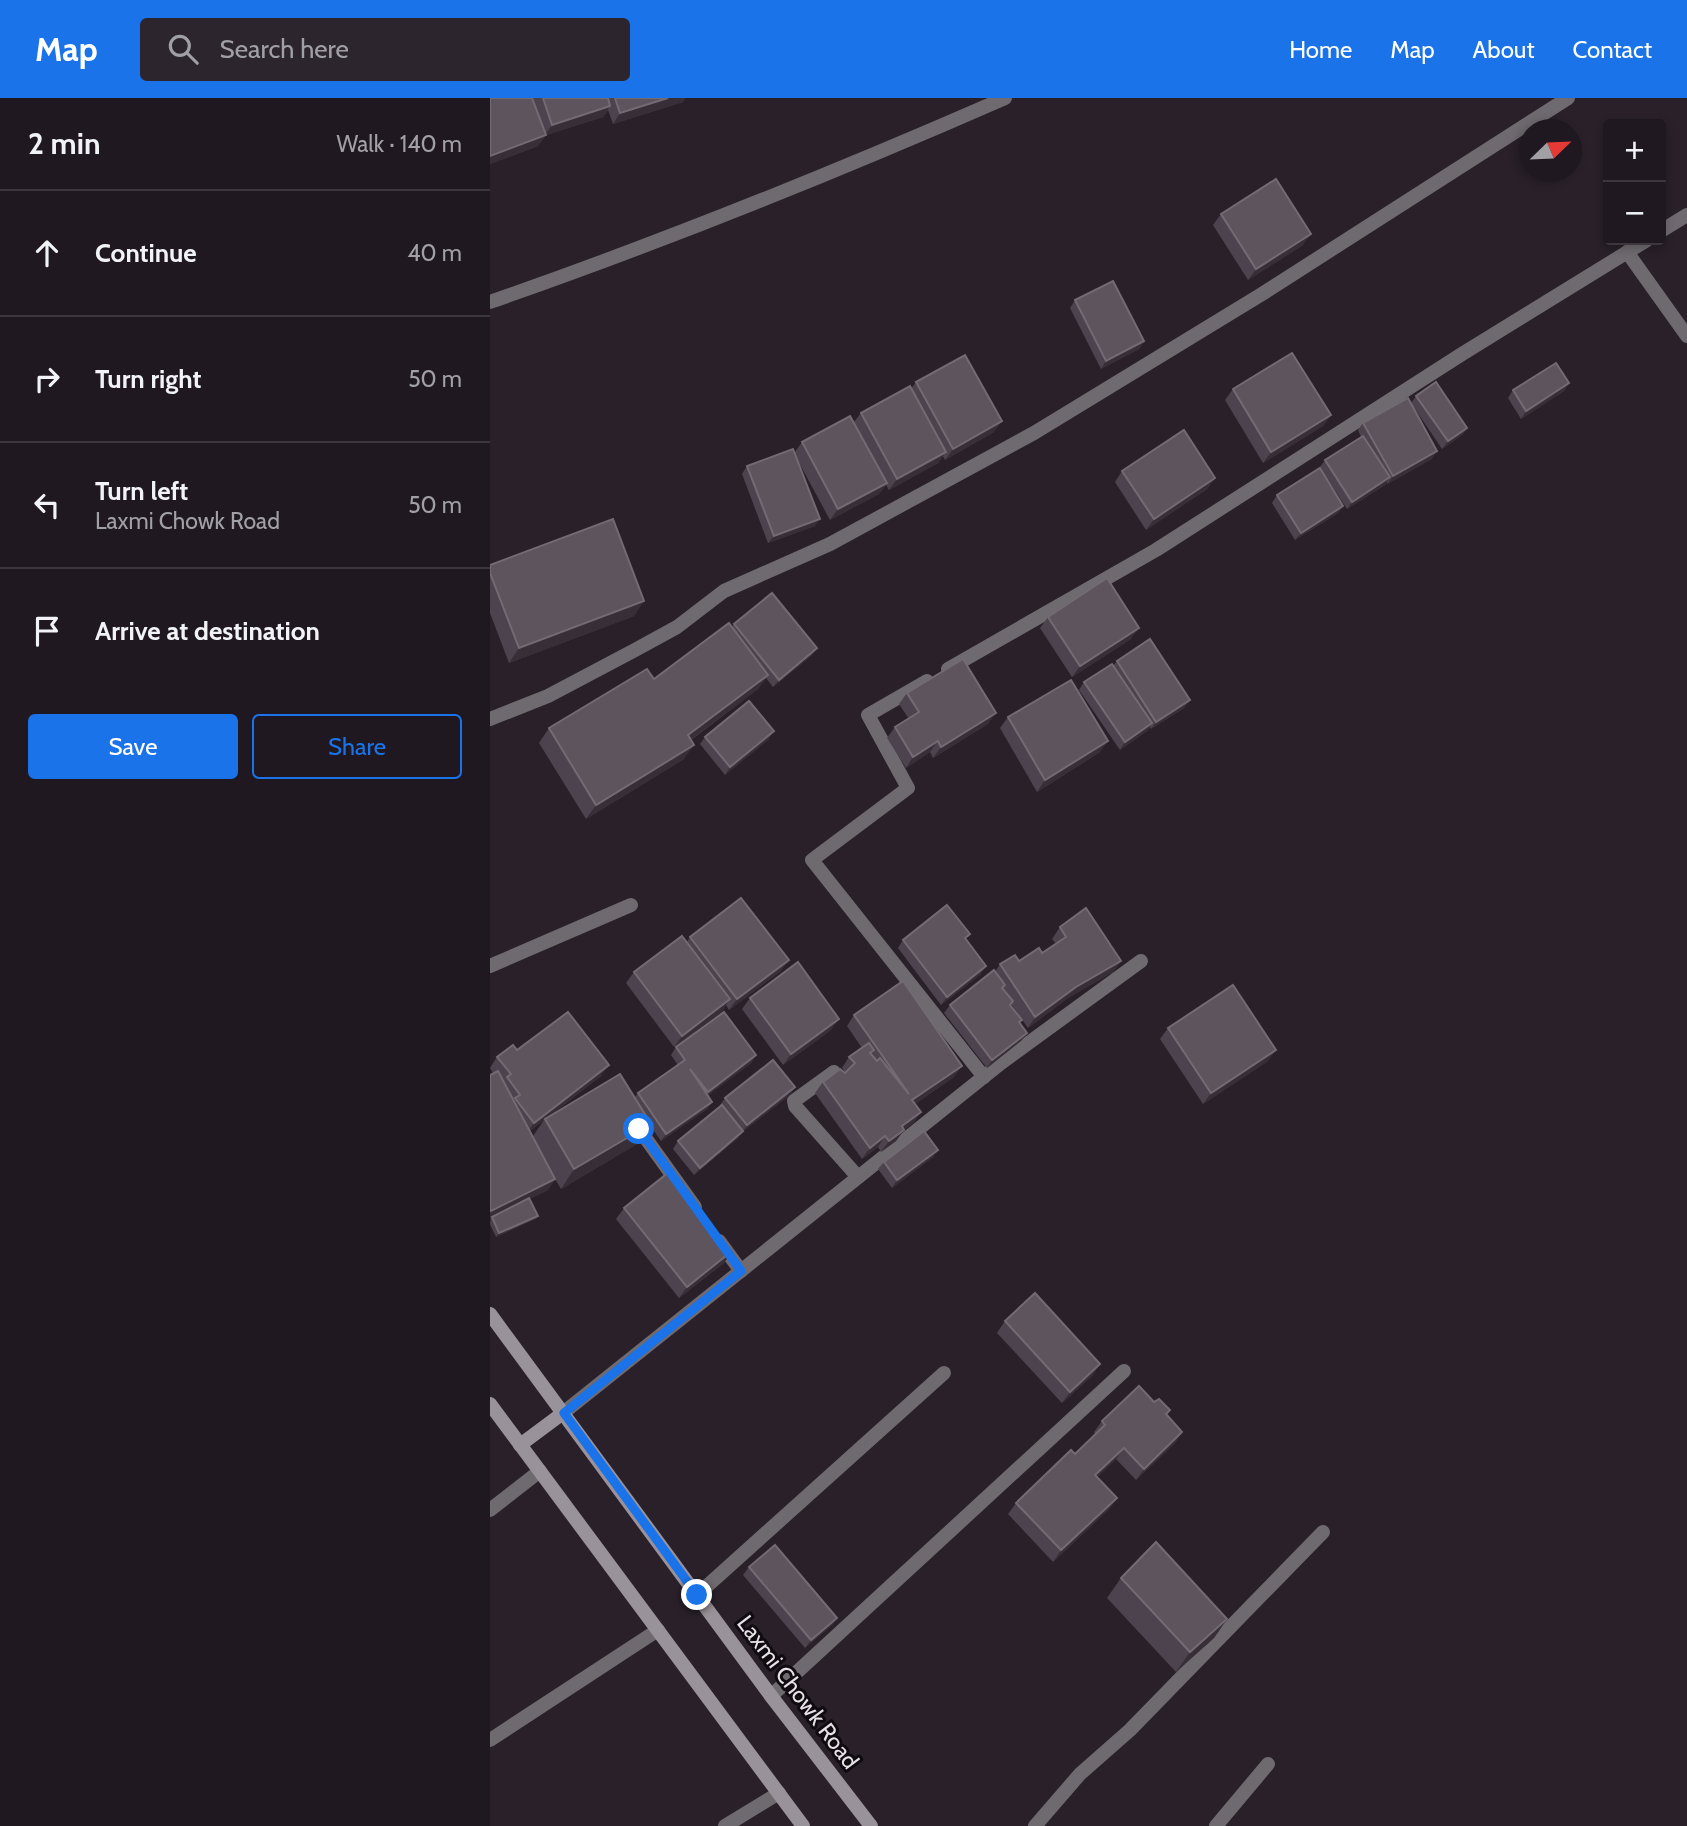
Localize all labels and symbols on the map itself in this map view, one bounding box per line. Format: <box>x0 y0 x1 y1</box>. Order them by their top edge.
north arrow <box>1519 119 1582 182</box>
route start <box>623 1113 654 1144</box>
route end <box>681 1579 712 1610</box>
street label: Laxmi Chowk Road <box>731 1610 865 1774</box>

